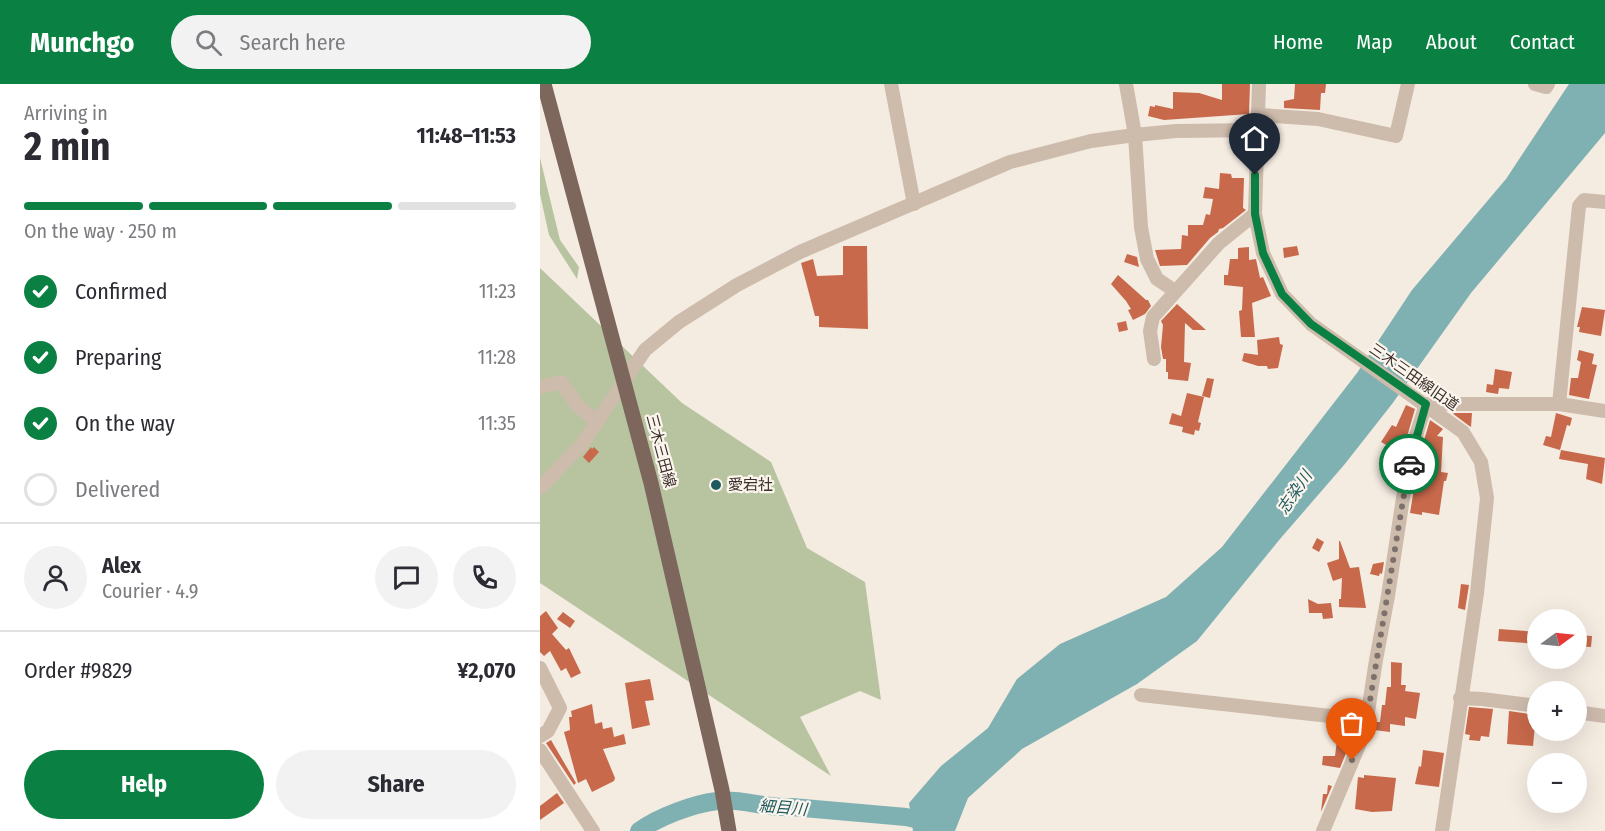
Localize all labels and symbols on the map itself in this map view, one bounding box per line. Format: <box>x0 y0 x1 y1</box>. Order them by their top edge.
pin <box>1229 113 1280 175</box>
street label: 三木三田線旧道 <box>1366 340 1462 414</box>
street label: 三木三田線 <box>643 412 679 490</box>
courier <box>1379 434 1439 494</box>
water label: 志染川 <box>1273 465 1317 517</box>
place label: 愛宕社 <box>728 476 773 494</box>
marker: 愛宕社 <box>709 478 723 492</box>
north arrow <box>1527 609 1587 669</box>
pin <box>1326 698 1377 760</box>
water label: 細目川 <box>758 796 810 819</box>

